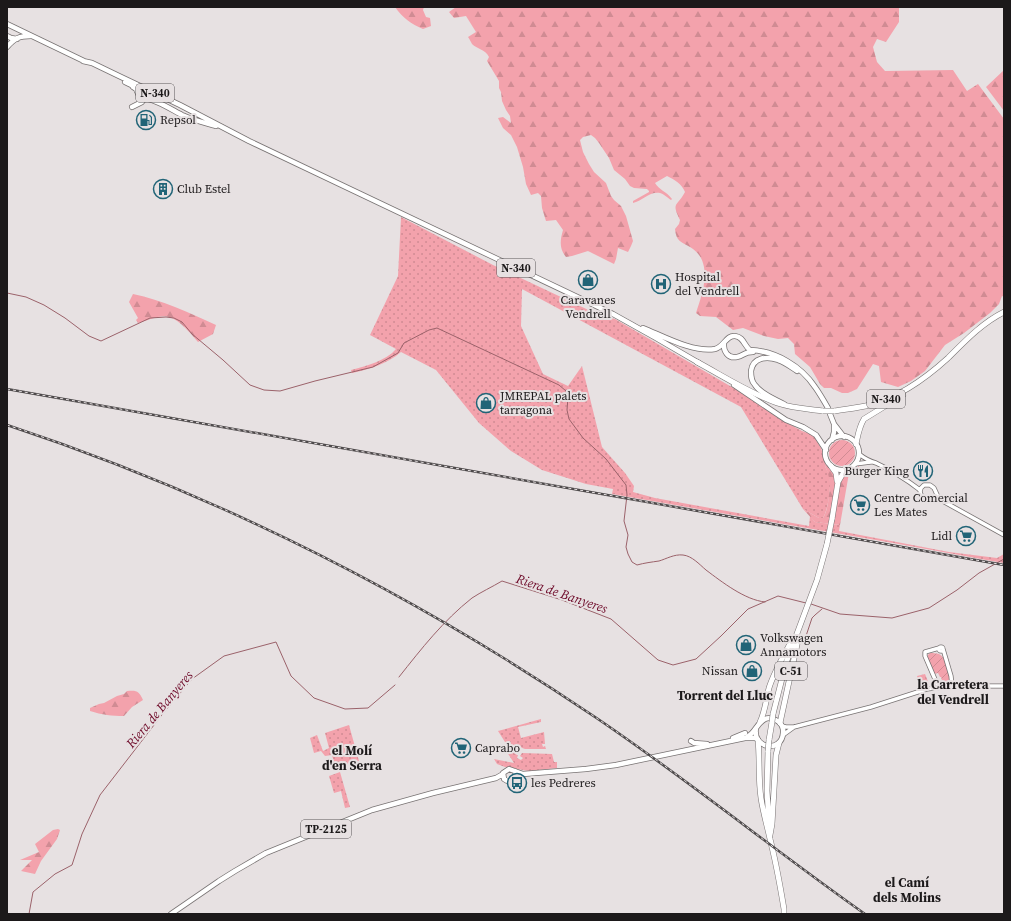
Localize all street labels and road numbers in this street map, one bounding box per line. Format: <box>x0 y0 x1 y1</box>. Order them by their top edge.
road number: N-340 <box>136 84 174 102</box>
road number: N-340 <box>497 259 535 277</box>
road number: N-340 <box>867 390 905 408</box>
road number: C-51 <box>775 662 807 680</box>
road number: TP-2125 <box>301 820 351 838</box>

